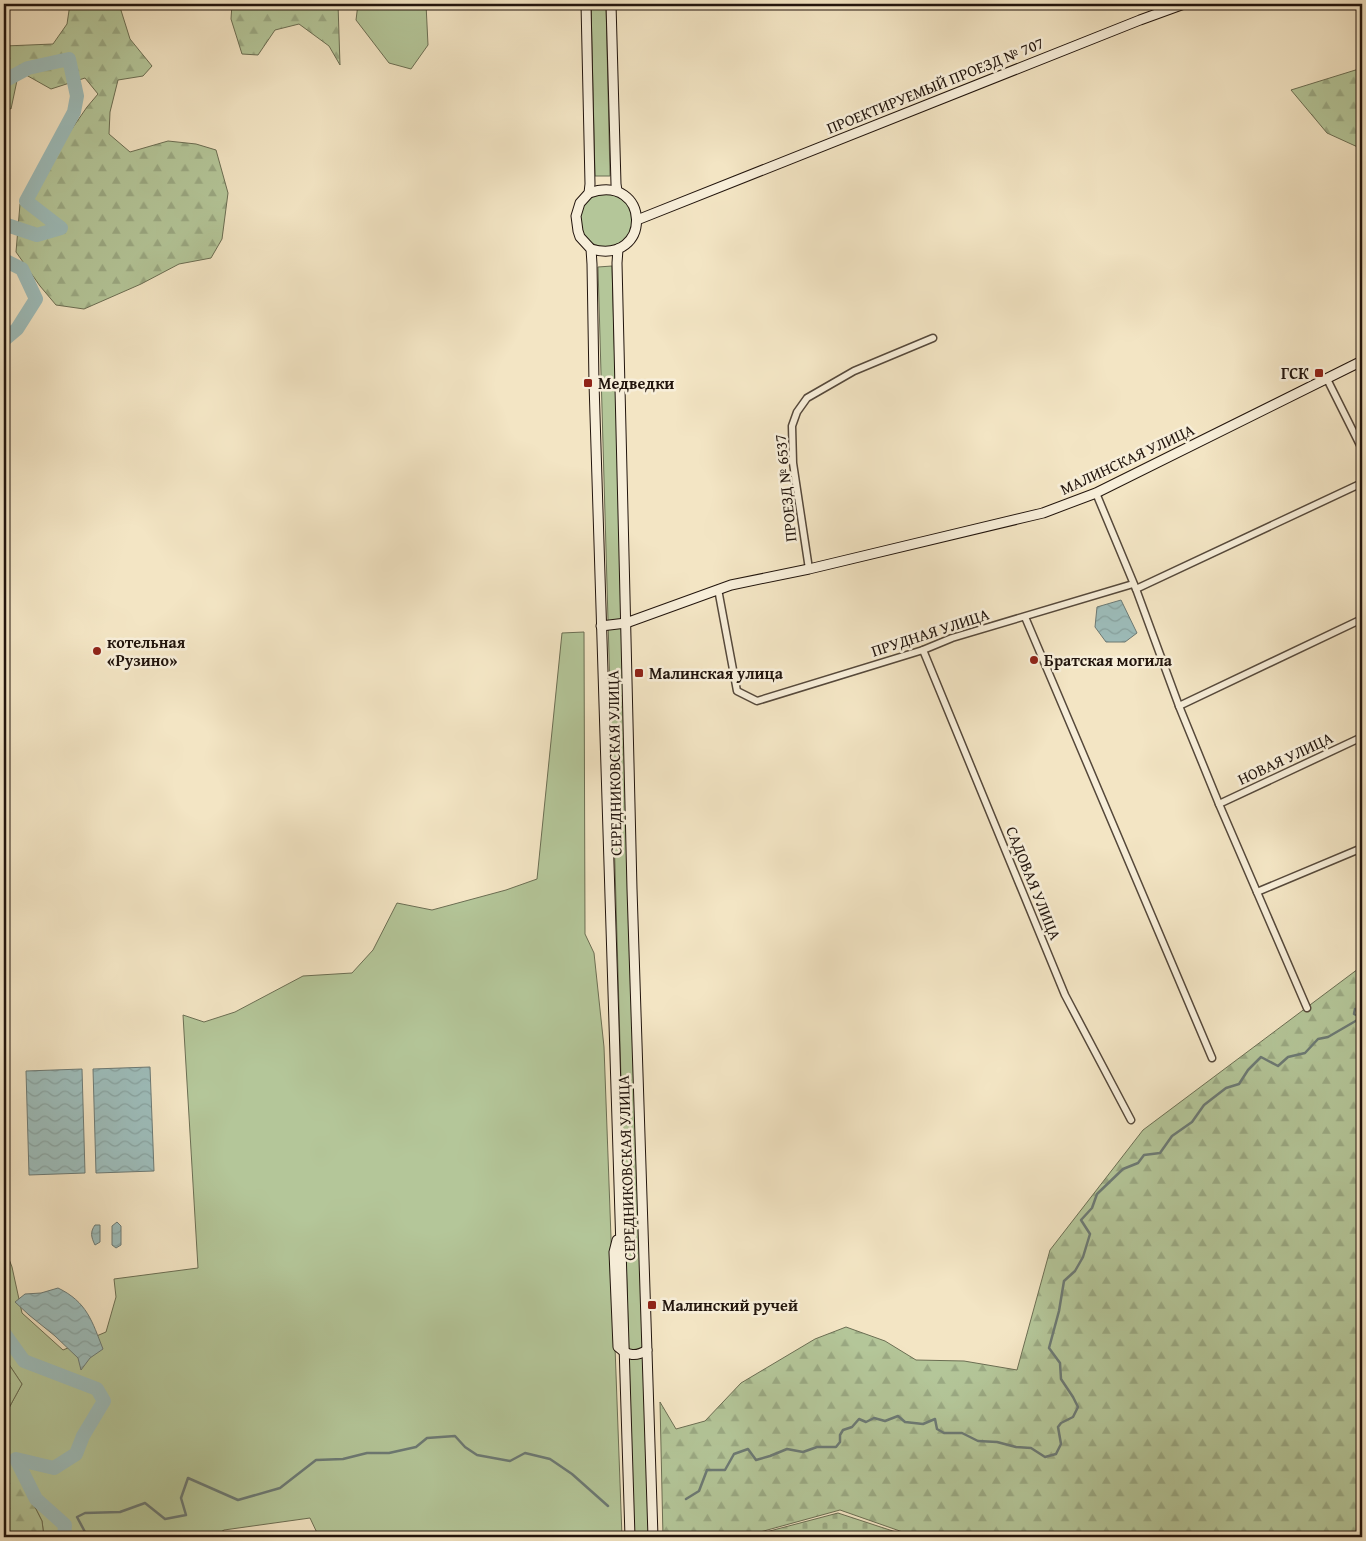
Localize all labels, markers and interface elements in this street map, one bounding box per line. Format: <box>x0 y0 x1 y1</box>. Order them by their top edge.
street label: ПРОЕКТИРУЕМЫЙ ПРОЕЗД № 707 <box>823 30 1048 140</box>
place label: ГСК <box>1281 361 1309 385</box>
marker: ГСК <box>1313 367 1325 379</box>
place label: Медведки <box>598 371 674 395</box>
marker: Медведки <box>582 377 594 389</box>
street label: МАЛИНСКАЯ УЛИЦА <box>1056 417 1198 501</box>
street label: ПРОЕЗД № 6537 <box>767 433 803 543</box>
street label: ПРУДНАЯ УЛИЦА <box>868 602 992 662</box>
place label: котельная «Рузино» <box>107 630 186 672</box>
marker: котельная «Рузино» <box>91 645 103 657</box>
place label: Братская могила <box>1044 648 1173 672</box>
marker: Братская могила <box>1028 654 1040 666</box>
place label: Малинская улица <box>649 661 784 685</box>
marker: Малинская улица <box>633 667 645 679</box>
street label: СЕРЕДНИКОВСКАЯ УЛИЦА <box>600 670 628 856</box>
street label: НОВАЯ УЛИЦА <box>1233 725 1337 791</box>
street label: САДОВАЯ УЛИЦА <box>1000 823 1068 944</box>
street label: СЕРЕДНИКОВСКАЯ УЛИЦА <box>611 1075 641 1261</box>
place label: Малинский ручей <box>662 1293 798 1317</box>
marker: Малинский ручей <box>646 1299 658 1311</box>

